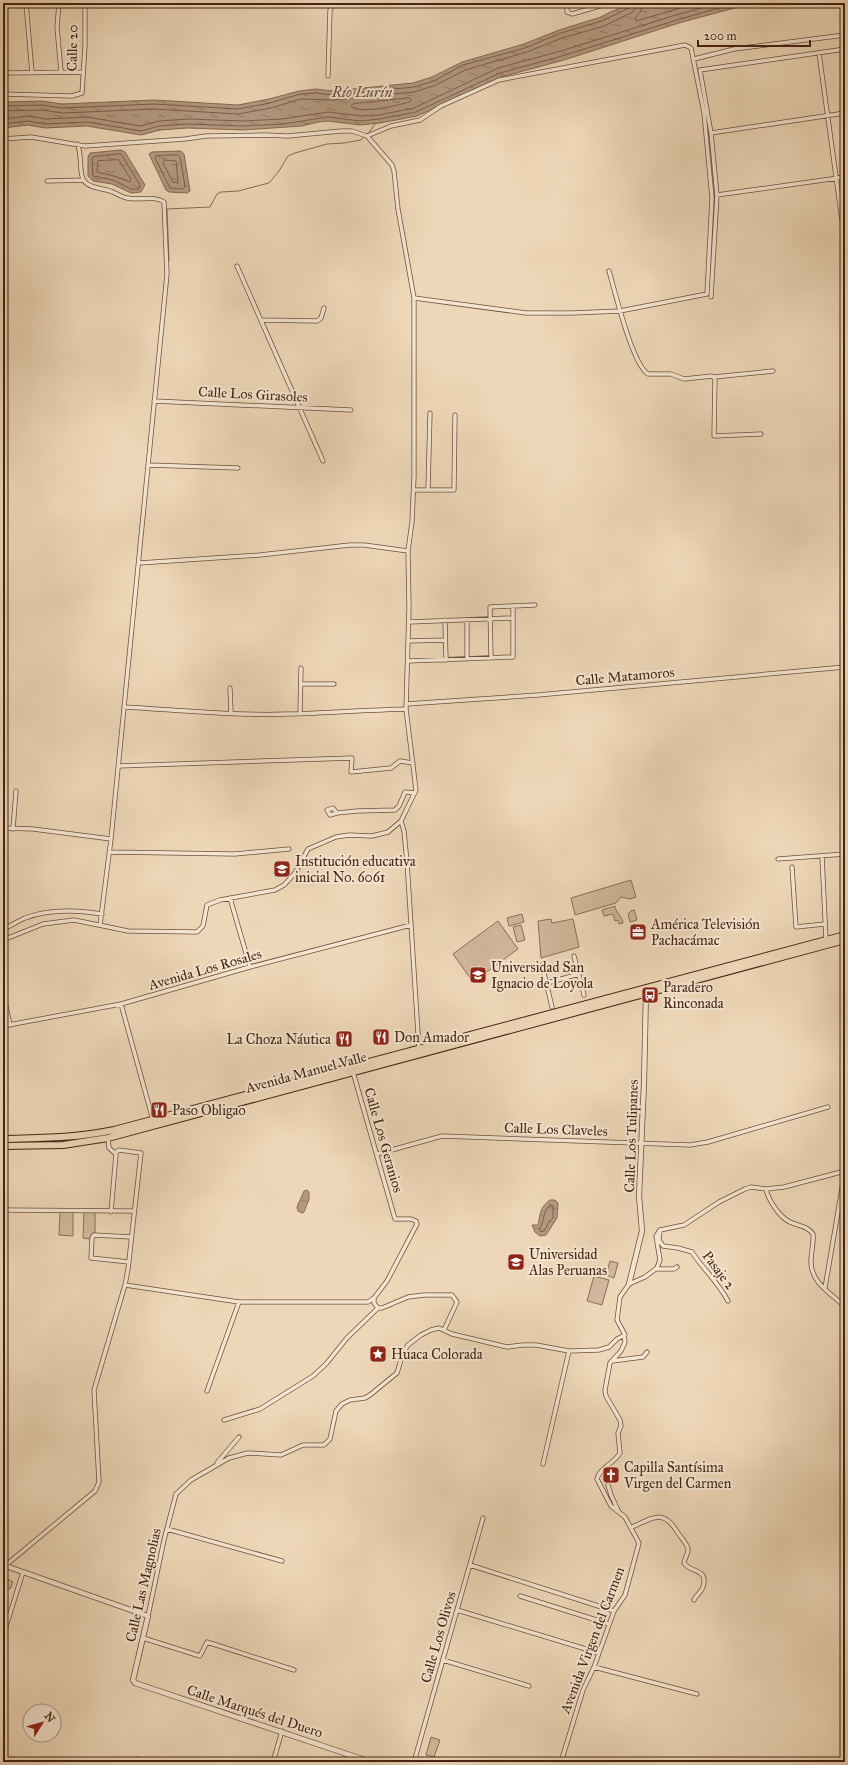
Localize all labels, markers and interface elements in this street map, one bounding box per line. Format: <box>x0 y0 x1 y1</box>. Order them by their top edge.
scale bar <box>698 22 810 48</box>
street label: Calle 20 <box>64 24 81 72</box>
text: 200 m <box>704 29 737 43</box>
water label: Río Lurín <box>331 83 392 101</box>
street label: Calle Los Girasoles <box>198 383 308 406</box>
street label: Calle Matamoros <box>575 664 675 689</box>
place label: Institución educativa inicial No. 6061 <box>295 853 416 886</box>
school or university icon: Institución educativa inicial No. 6061 <box>272 859 292 879</box>
place label: América Televisión Pachacámac <box>650 916 760 949</box>
office icon: América Televisión Pachacámac <box>628 922 648 942</box>
street label: Avenida Los Rosales <box>146 945 264 994</box>
place label: Universidad San Ignacio de Loyola <box>491 959 593 992</box>
school or university icon: Universidad San Ignacio de Loyola <box>468 965 488 985</box>
place label: Paradero Rinconada <box>663 979 724 1012</box>
bus stop icon: Paradero Rinconada <box>640 985 660 1005</box>
restaurant icon: Don Amador <box>371 1027 391 1047</box>
restaurant icon: La Choza Náutica <box>334 1029 354 1049</box>
place label: Don Amador <box>394 1029 470 1046</box>
place label: La Choza Náutica <box>226 1031 331 1048</box>
street label: Avenida Manuel Valle <box>243 1048 369 1097</box>
street label: Calle Los Tulipanes <box>621 1079 642 1193</box>
street label: Calle Los Geranios <box>360 1086 407 1195</box>
restaurant icon: Paso Obligao <box>149 1100 169 1120</box>
place label: Paso Obligao <box>172 1102 246 1119</box>
street label: Calle Los Claveles <box>504 1119 608 1140</box>
place label: Universidad Alas Peruanas <box>528 1246 607 1279</box>
street label: Pasaje 2 <box>699 1248 739 1293</box>
school or university icon: Universidad Alas Peruanas <box>506 1252 526 1272</box>
place icon: Huaca Colorada <box>368 1344 388 1364</box>
place label: Huaca Colorada <box>391 1346 483 1363</box>
place label: Capilla Santísima Virgen del Carmen <box>623 1459 732 1492</box>
church icon: Capilla Santísima Virgen del Carmen <box>601 1465 621 1485</box>
street label: Calle Las Magnolias <box>122 1526 165 1644</box>
street label: Avenida Virgen del Carmen <box>556 1564 628 1717</box>
street label: Calle Los Olivos <box>417 1589 460 1685</box>
street label: Calle Marqués del Duero <box>184 1681 325 1742</box>
north arrow <box>22 1703 62 1743</box>
text: N <box>42 1710 58 1725</box>

